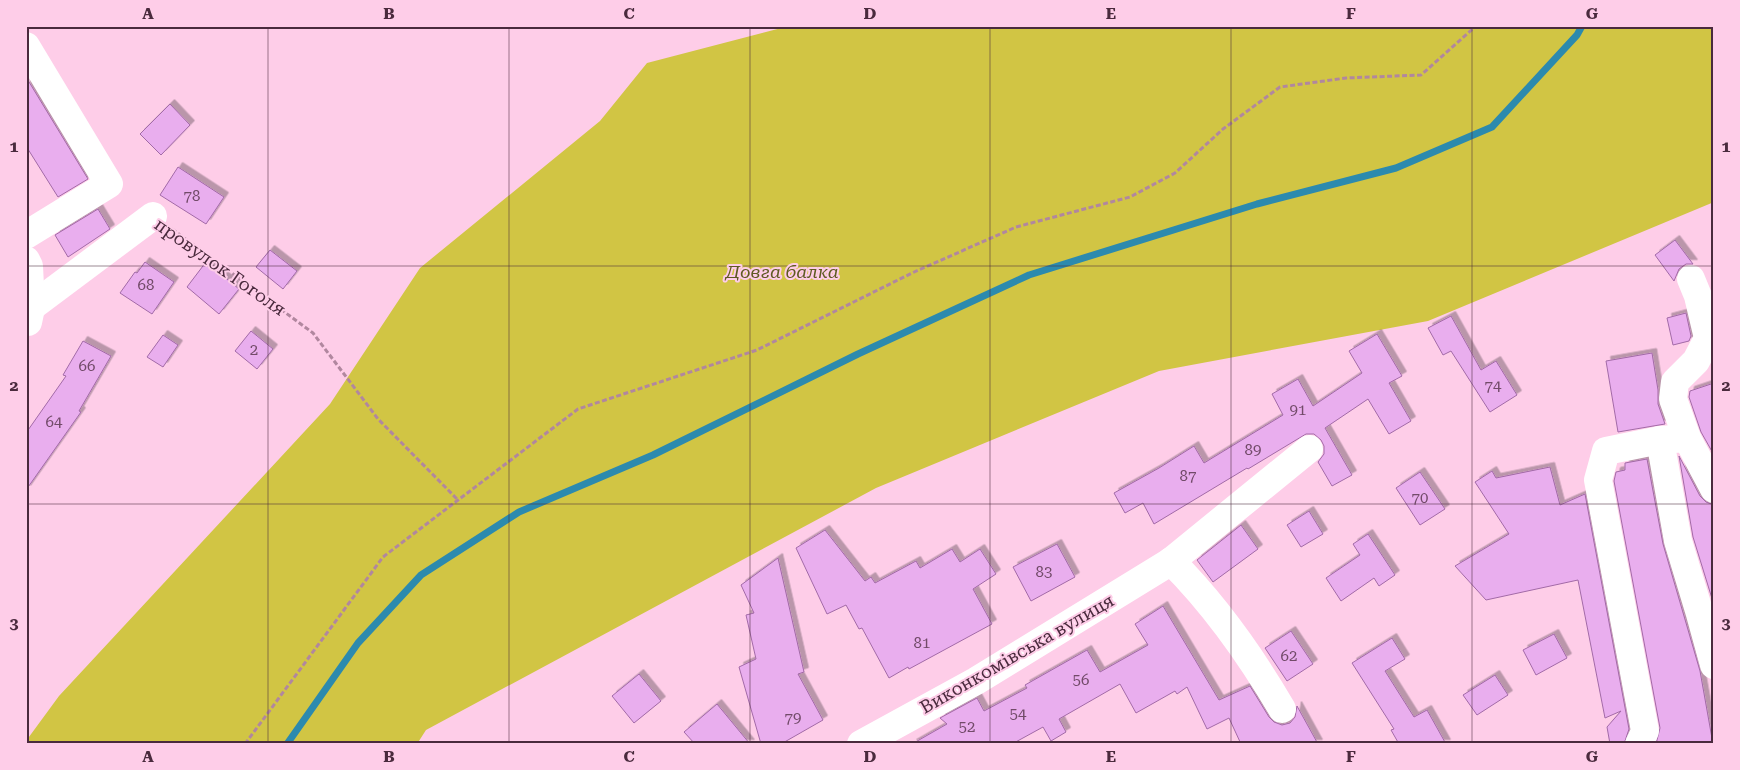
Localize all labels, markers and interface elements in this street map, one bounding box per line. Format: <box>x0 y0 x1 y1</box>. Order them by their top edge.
text: A <box>142 4 154 23</box>
text: B <box>383 4 395 23</box>
text: C <box>623 4 635 23</box>
text: D <box>864 4 877 23</box>
text: E <box>1106 4 1116 23</box>
text: F <box>1346 4 1356 23</box>
text: G <box>1586 4 1599 23</box>
text: 1 <box>10 137 19 156</box>
text: 1 <box>1722 137 1731 156</box>
house number: 78 <box>184 187 200 205</box>
street label: провулок Гоголя <box>151 213 290 320</box>
park label: Довга балка <box>725 261 839 282</box>
house number: 68 <box>138 276 154 294</box>
house number: 2 <box>250 341 258 359</box>
house number: 66 <box>79 357 95 375</box>
text: 2 <box>10 376 19 395</box>
text: 2 <box>1722 376 1731 395</box>
house number: 74 <box>1485 377 1502 395</box>
house number: 91 <box>1290 401 1306 419</box>
house number: 64 <box>46 413 63 431</box>
house number: 89 <box>1245 441 1261 459</box>
house number: 87 <box>1180 467 1196 485</box>
house number: 70 <box>1412 489 1428 507</box>
house number: 83 <box>1036 563 1052 581</box>
street label: Виконкомівська вулиця <box>916 589 1118 718</box>
text: 3 <box>10 614 19 633</box>
text: 3 <box>1722 614 1731 633</box>
house number: 81 <box>914 634 930 652</box>
house number: 62 <box>1281 647 1297 665</box>
house number: 56 <box>1073 671 1089 689</box>
house number: 54 <box>1010 705 1027 723</box>
house number: 79 <box>785 709 801 727</box>
house number: 52 <box>959 718 975 736</box>
text: A <box>142 747 154 766</box>
text: B <box>383 747 395 766</box>
text: C <box>623 747 635 766</box>
text: D <box>864 747 877 766</box>
text: E <box>1106 747 1116 766</box>
text: F <box>1346 747 1356 766</box>
text: G <box>1586 747 1599 766</box>

